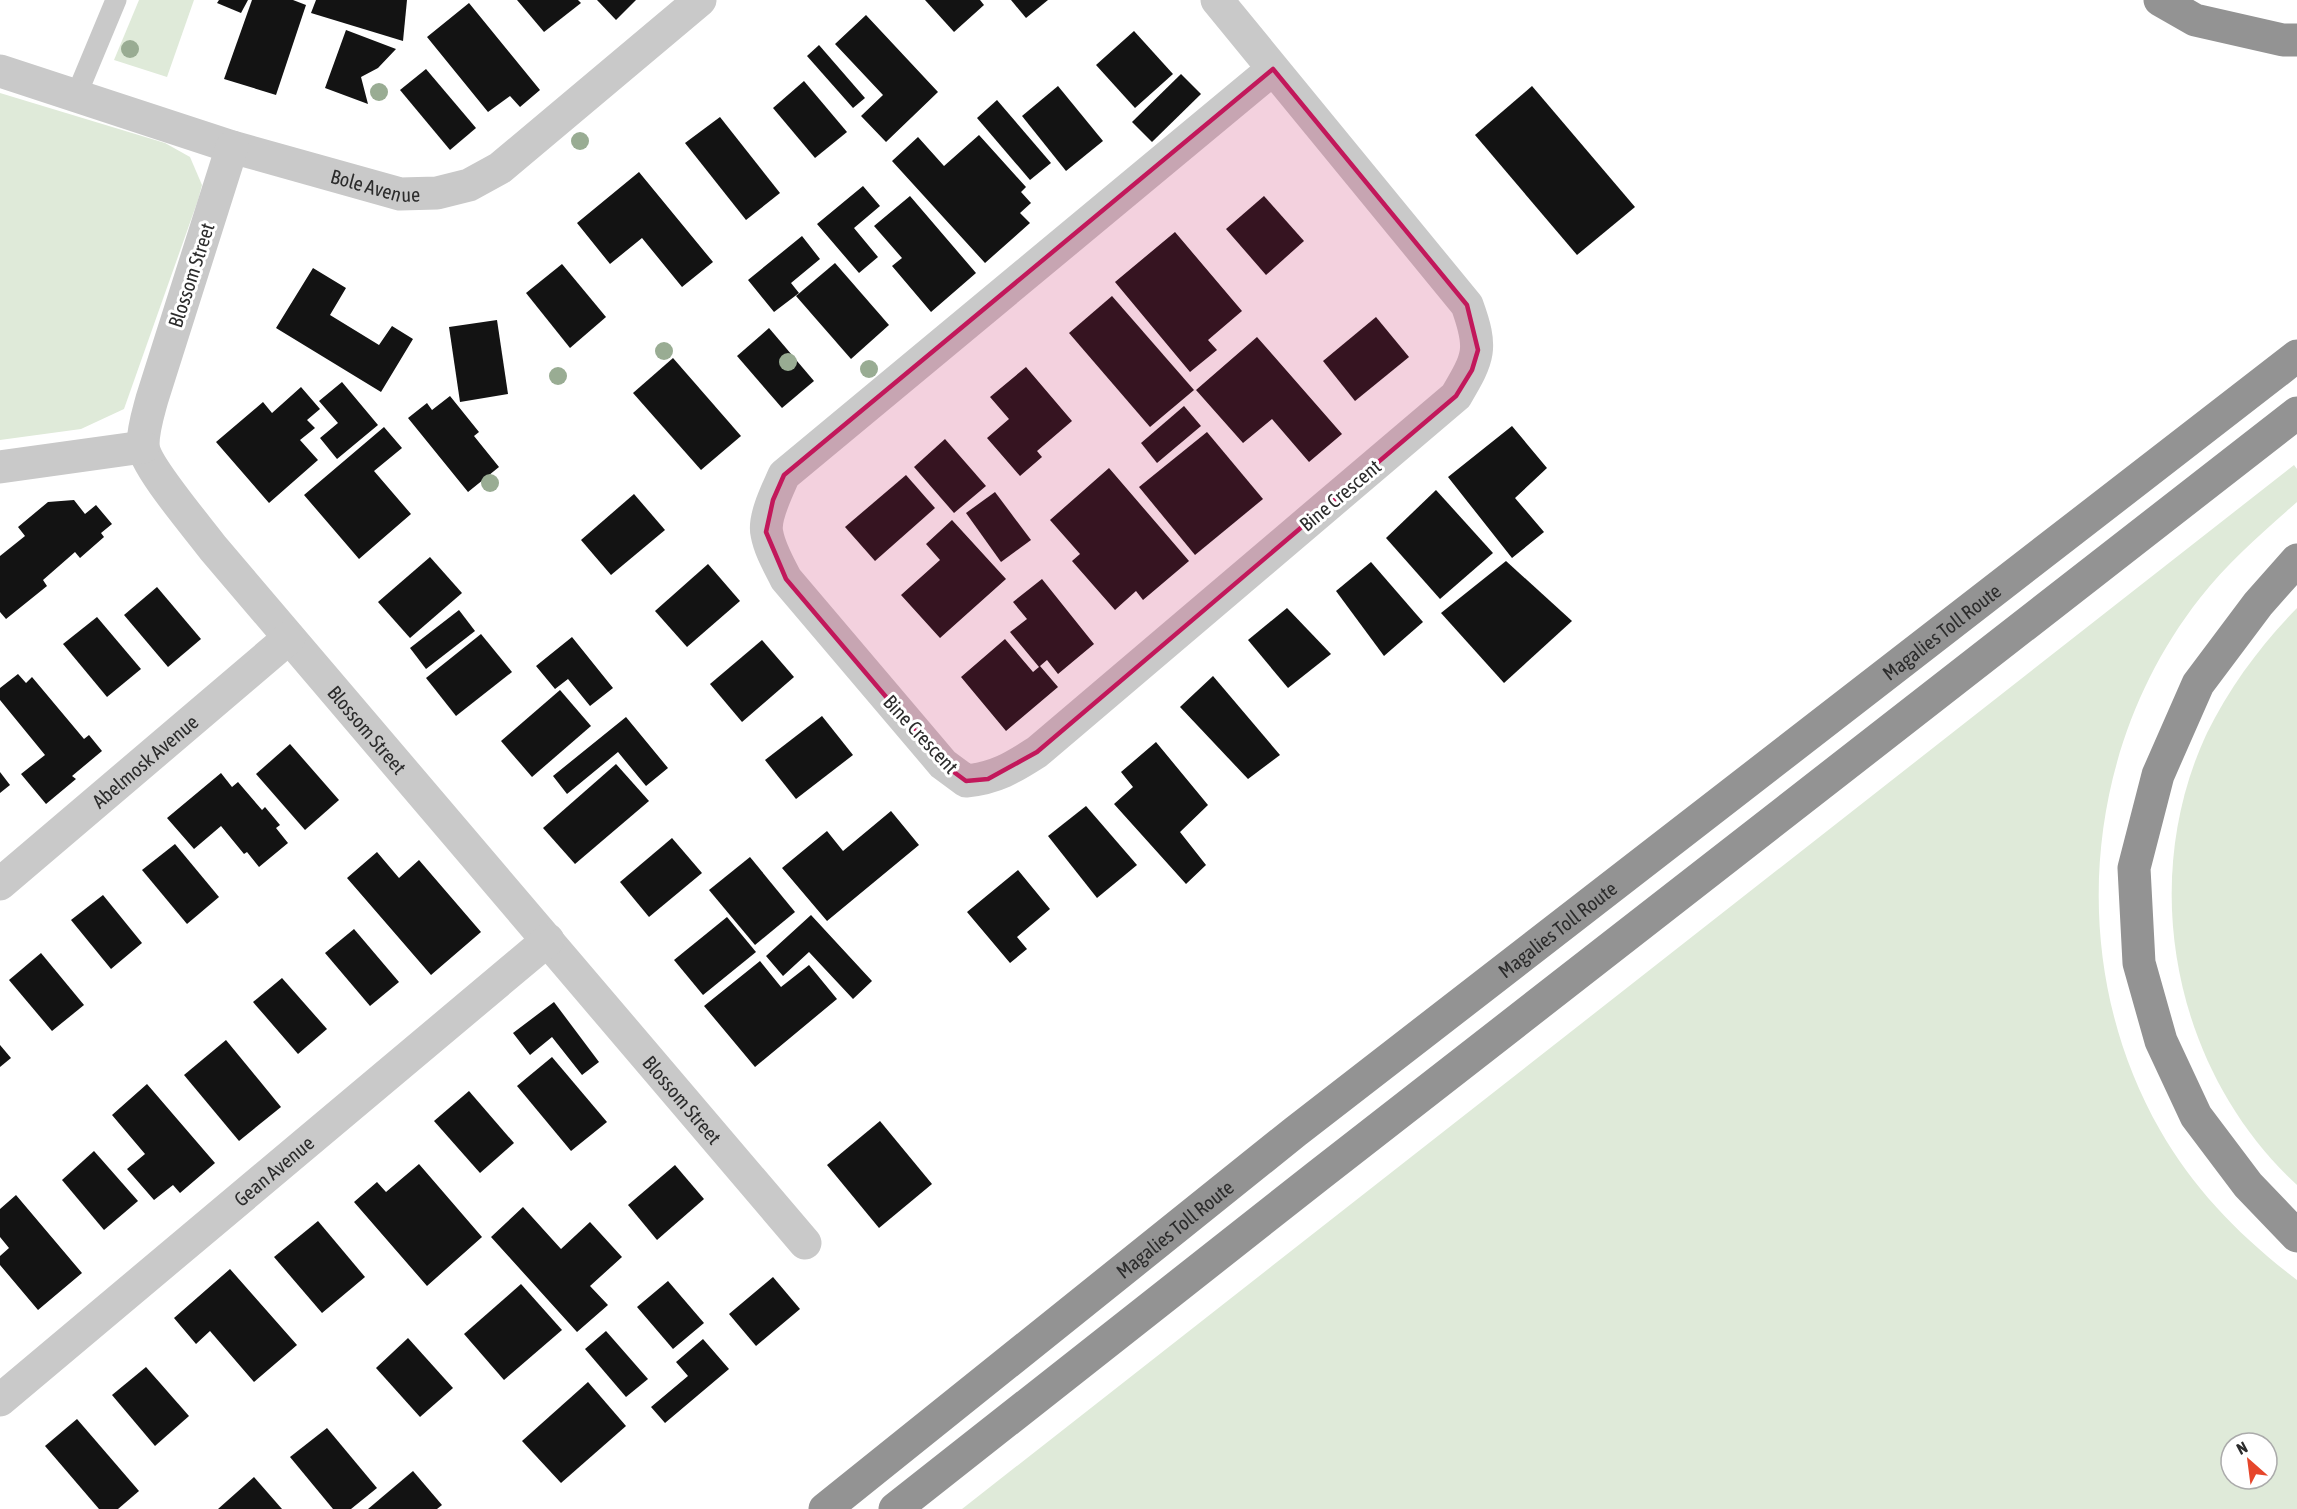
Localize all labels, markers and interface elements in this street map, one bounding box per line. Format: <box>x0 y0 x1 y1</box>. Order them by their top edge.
street label: Bole Avenue <box>328 164 420 205</box>
street label: Blossom Street <box>163 220 219 330</box>
street label: Bine Crescent <box>1295 454 1385 535</box>
street label: Magalies Toll Route <box>1878 579 2005 684</box>
street label: Blossom Street <box>324 681 412 778</box>
street label: Bine Crescent <box>879 690 963 778</box>
street label: Abelmosk Avenue <box>87 709 202 812</box>
street label: Magalies Toll Route <box>1493 876 1621 982</box>
street label: Blossom Street <box>639 1051 727 1148</box>
street label: Gean Avenue <box>229 1131 318 1210</box>
street label: Magalies Toll Route <box>1111 1175 1238 1282</box>
north arrow <box>2219 1431 2279 1491</box>
text: N <box>2234 1438 2250 1458</box>

